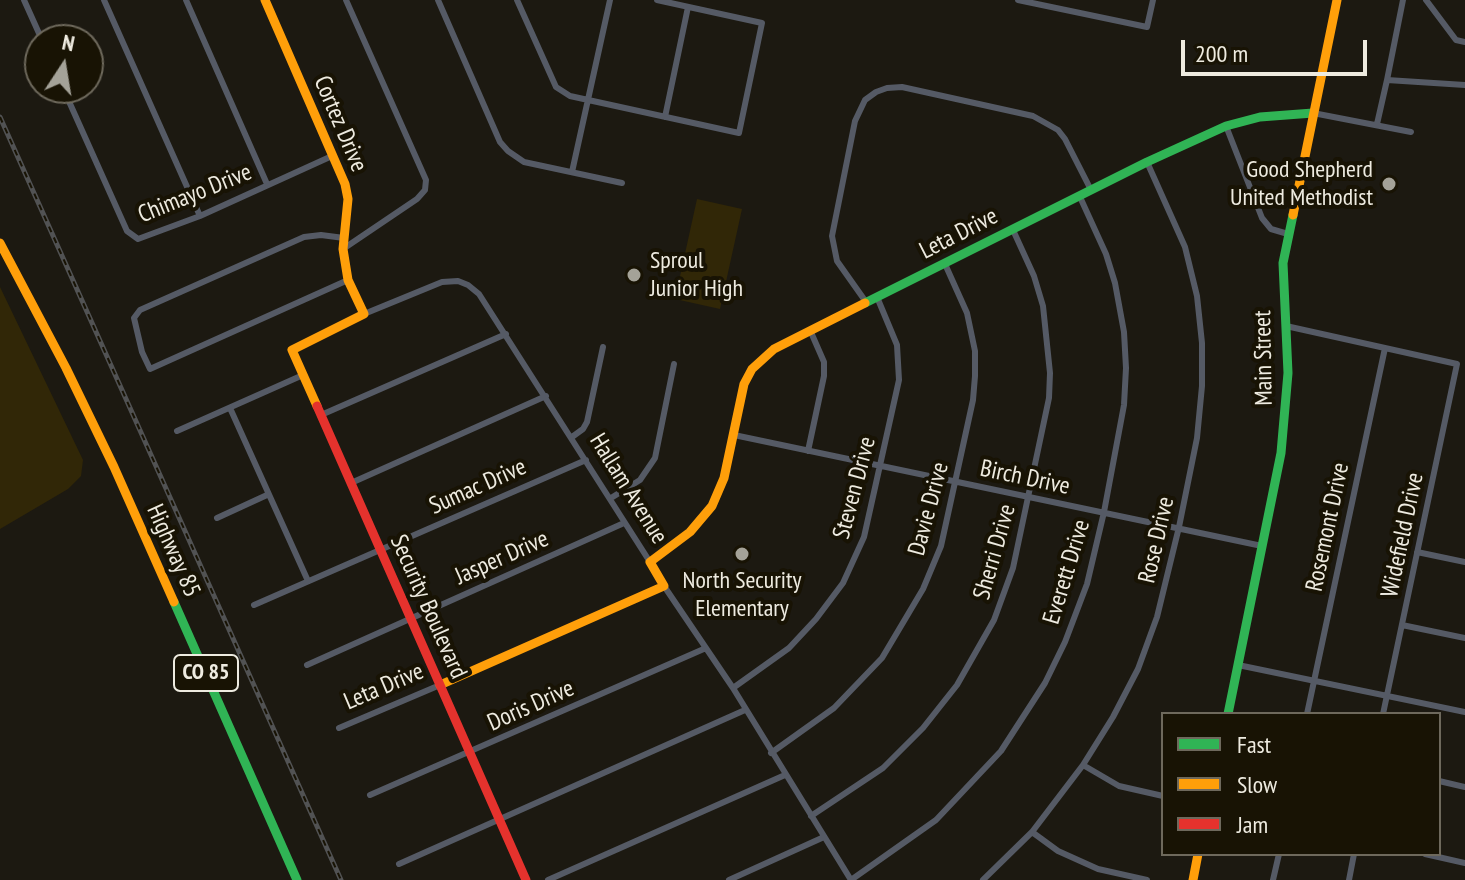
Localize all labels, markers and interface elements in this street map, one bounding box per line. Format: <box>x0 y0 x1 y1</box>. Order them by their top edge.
north arrow <box>24 24 104 104</box>
scale bar <box>1185 24 1371 74</box>
text: N <box>60 28 77 57</box>
text: 200 m <box>1195 38 1248 69</box>
street label: Cortez Drive <box>307 72 373 176</box>
place label: Good Shepherd United Methodist <box>1230 156 1373 212</box>
street label: Chimayo Drive <box>134 158 256 230</box>
marker: Good Shepherd United Methodist <box>1380 175 1398 193</box>
street label: Leta Drive <box>915 202 1003 266</box>
place label: Sproul Junior High <box>650 247 743 303</box>
marker: Sproul Junior High <box>625 266 643 284</box>
street label: Main Street <box>1249 310 1279 406</box>
street label: Hallam Avenue <box>583 429 673 549</box>
street label: Steven Drive <box>828 434 882 542</box>
street label: Sumac Drive <box>425 453 531 521</box>
street label: Birch Drive <box>978 454 1072 502</box>
street label: Davie Drive <box>903 459 955 559</box>
street label: Rosemont Drive <box>1300 460 1356 594</box>
street label: Widefield Drive <box>1376 470 1430 600</box>
street label: Rose Drive <box>1133 494 1181 586</box>
street label: Highway 85 <box>140 500 206 602</box>
street label: Sherri Drive <box>968 501 1022 603</box>
street label: Everett Drive <box>1037 516 1097 628</box>
street label: Jasper Drive <box>451 525 553 591</box>
street label: Security Boulevard <box>383 531 473 683</box>
marker: North Security Elementary <box>733 545 751 563</box>
place label: North Security Elementary <box>683 567 801 623</box>
road number: CO 85 <box>174 655 238 691</box>
street label: Leta Drive <box>340 657 428 717</box>
street label: Doris Drive <box>483 674 579 738</box>
legend <box>1161 712 1441 856</box>
text: Fast <box>1237 729 1271 760</box>
text: Slow <box>1237 769 1277 800</box>
text: Jam <box>1237 809 1268 840</box>

